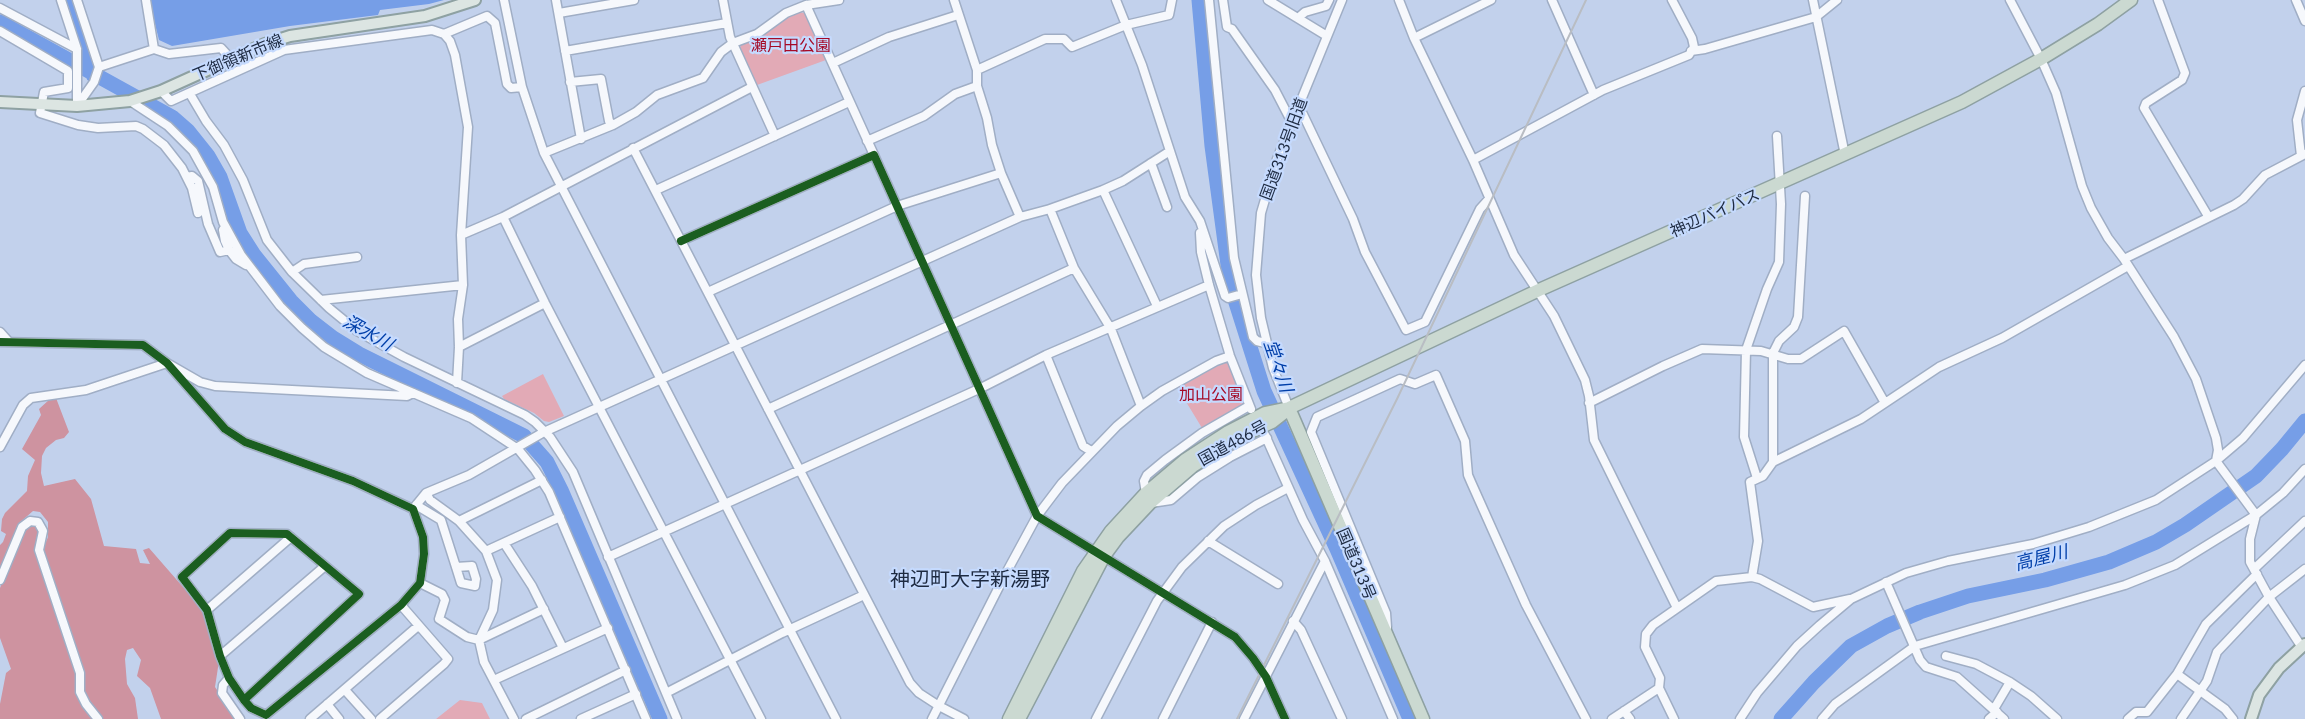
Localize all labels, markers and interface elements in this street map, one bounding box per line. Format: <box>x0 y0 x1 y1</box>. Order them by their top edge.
street label: 下御領新市線 <box>190 30 286 86</box>
park label: 瀬戸田公園 <box>751 36 831 56</box>
street label: 国道313号旧道 <box>1257 95 1311 203</box>
street label: 神辺バイパス <box>1667 185 1763 241</box>
water label: 深水川 <box>339 310 397 356</box>
water label: 堂々川 <box>1259 337 1297 395</box>
park label: 加山公園 <box>1179 385 1243 405</box>
street label: 国道486号 <box>1195 416 1271 470</box>
street label: 国道313号 <box>1332 525 1380 603</box>
water label: 高屋川 <box>2012 541 2070 575</box>
district label: 神辺町大字新湯野 <box>890 568 1050 592</box>

